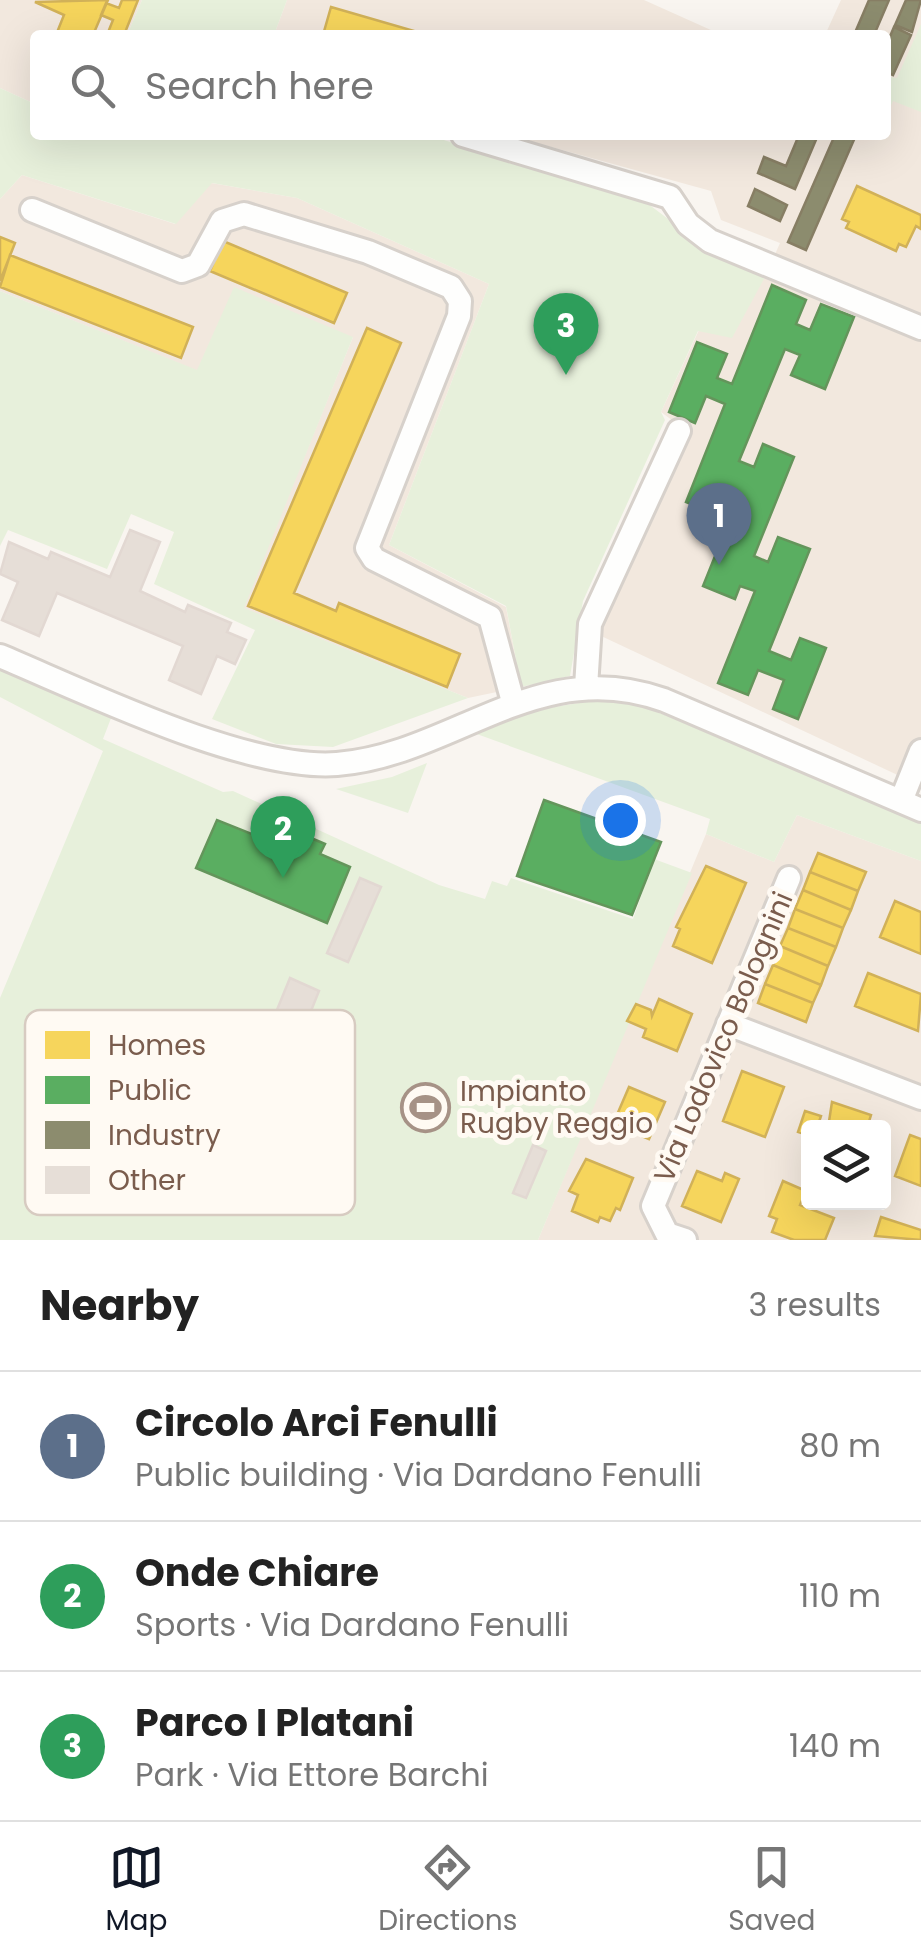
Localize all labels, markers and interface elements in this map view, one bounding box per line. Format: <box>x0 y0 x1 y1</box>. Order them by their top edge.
search box <box>30 30 891 140</box>
icon: search <box>65 58 120 113</box>
text: Search here <box>145 59 374 112</box>
pin: 3 <box>534 292 598 375</box>
pin: 1 <box>686 482 752 565</box>
your location <box>595 795 646 846</box>
pin: 2 <box>250 796 316 878</box>
street label: Via Lodovico Bolognini <box>644 886 802 1189</box>
legend <box>25 1010 355 1215</box>
text: Homes <box>108 1026 206 1065</box>
text: Public <box>108 1071 192 1110</box>
place label: Impianto Rugby Reggio <box>460 1072 653 1143</box>
sports icon: Impianto Rugby Reggio <box>399 1081 451 1133</box>
text: Industry <box>108 1116 221 1155</box>
map controls <box>801 1120 891 1210</box>
button: layers <box>801 1120 891 1210</box>
text: Other <box>108 1161 186 1200</box>
text: Nearby <box>40 1276 199 1335</box>
text: 3 results <box>748 1282 881 1327</box>
text: Circolo Arci Fenulli <box>135 1396 498 1449</box>
text: 1 <box>66 1423 79 1468</box>
text: 80 m <box>799 1423 881 1468</box>
text: Public building · Via Dardano Fenulli <box>135 1452 702 1497</box>
text: Onde Chiare <box>135 1546 379 1599</box>
text: 2 <box>63 1573 82 1618</box>
text: 110 m <box>799 1573 881 1618</box>
text: Sports · Via Dardano Fenulli <box>135 1602 569 1647</box>
text: Parco I Platani <box>135 1696 414 1749</box>
text: 3 <box>63 1723 82 1768</box>
text: 140 m <box>789 1723 881 1768</box>
text: Park · Via Ettore Barchi <box>135 1752 489 1797</box>
tab: Map <box>105 1840 167 1942</box>
tab: Directions <box>378 1840 517 1942</box>
tab: Saved <box>728 1840 816 1942</box>

